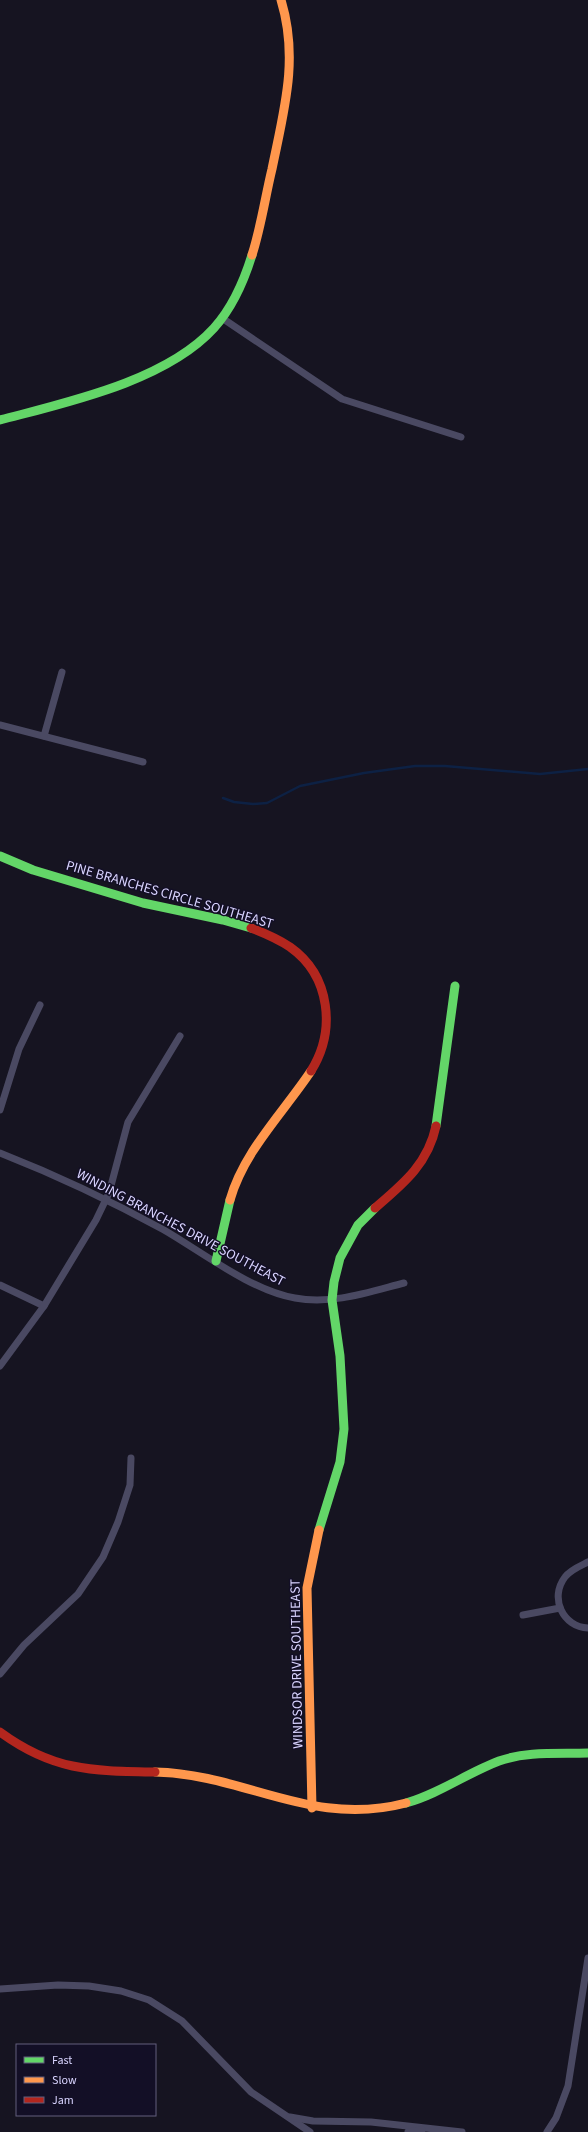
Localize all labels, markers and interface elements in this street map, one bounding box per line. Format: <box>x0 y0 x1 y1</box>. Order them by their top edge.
street label: PINE BRANCHES CIRCLE SOUTHEAST <box>64 856 276 934</box>
street label: WINDING BRANCHES DRIVE SOUTHEAST <box>73 1164 289 1292</box>
street label: WINDSOR DRIVE SOUTHEAST <box>286 1579 308 1749</box>
legend <box>16 2044 156 2116</box>
text: Fast <box>52 2052 72 2069</box>
text: Slow <box>52 2072 77 2089</box>
text: Jam <box>52 2092 74 2109</box>

